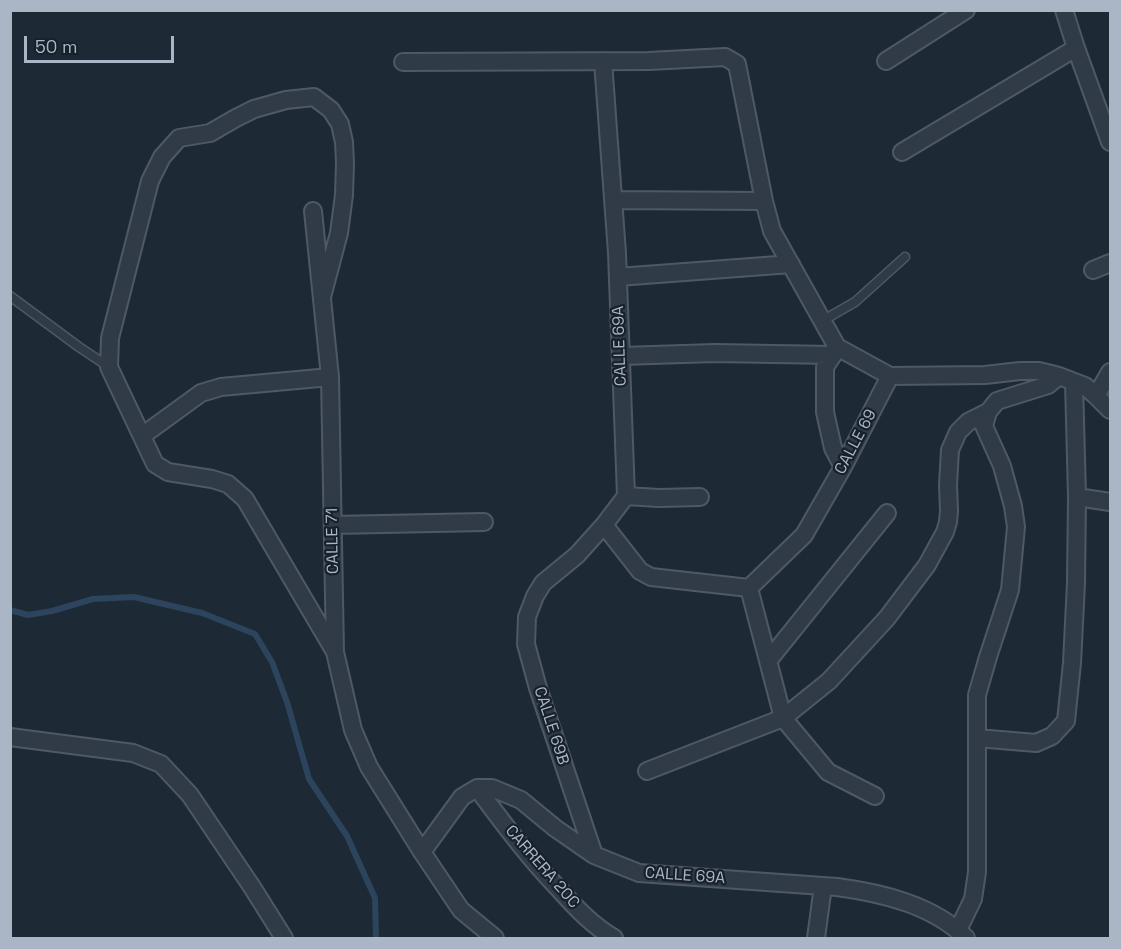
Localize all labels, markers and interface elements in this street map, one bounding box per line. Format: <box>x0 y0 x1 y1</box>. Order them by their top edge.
scale bar <box>27 24 177 62</box>
text: 50 m <box>35 35 77 58</box>
street label: CALLE 69A <box>609 305 631 387</box>
street label: CALLE 69 <box>831 406 881 478</box>
street label: CALLE 71 <box>323 508 343 574</box>
street label: CALLE 69B <box>529 685 573 767</box>
street label: CARRERA 20C <box>501 821 583 913</box>
street label: CALLE 69A <box>644 864 726 888</box>

